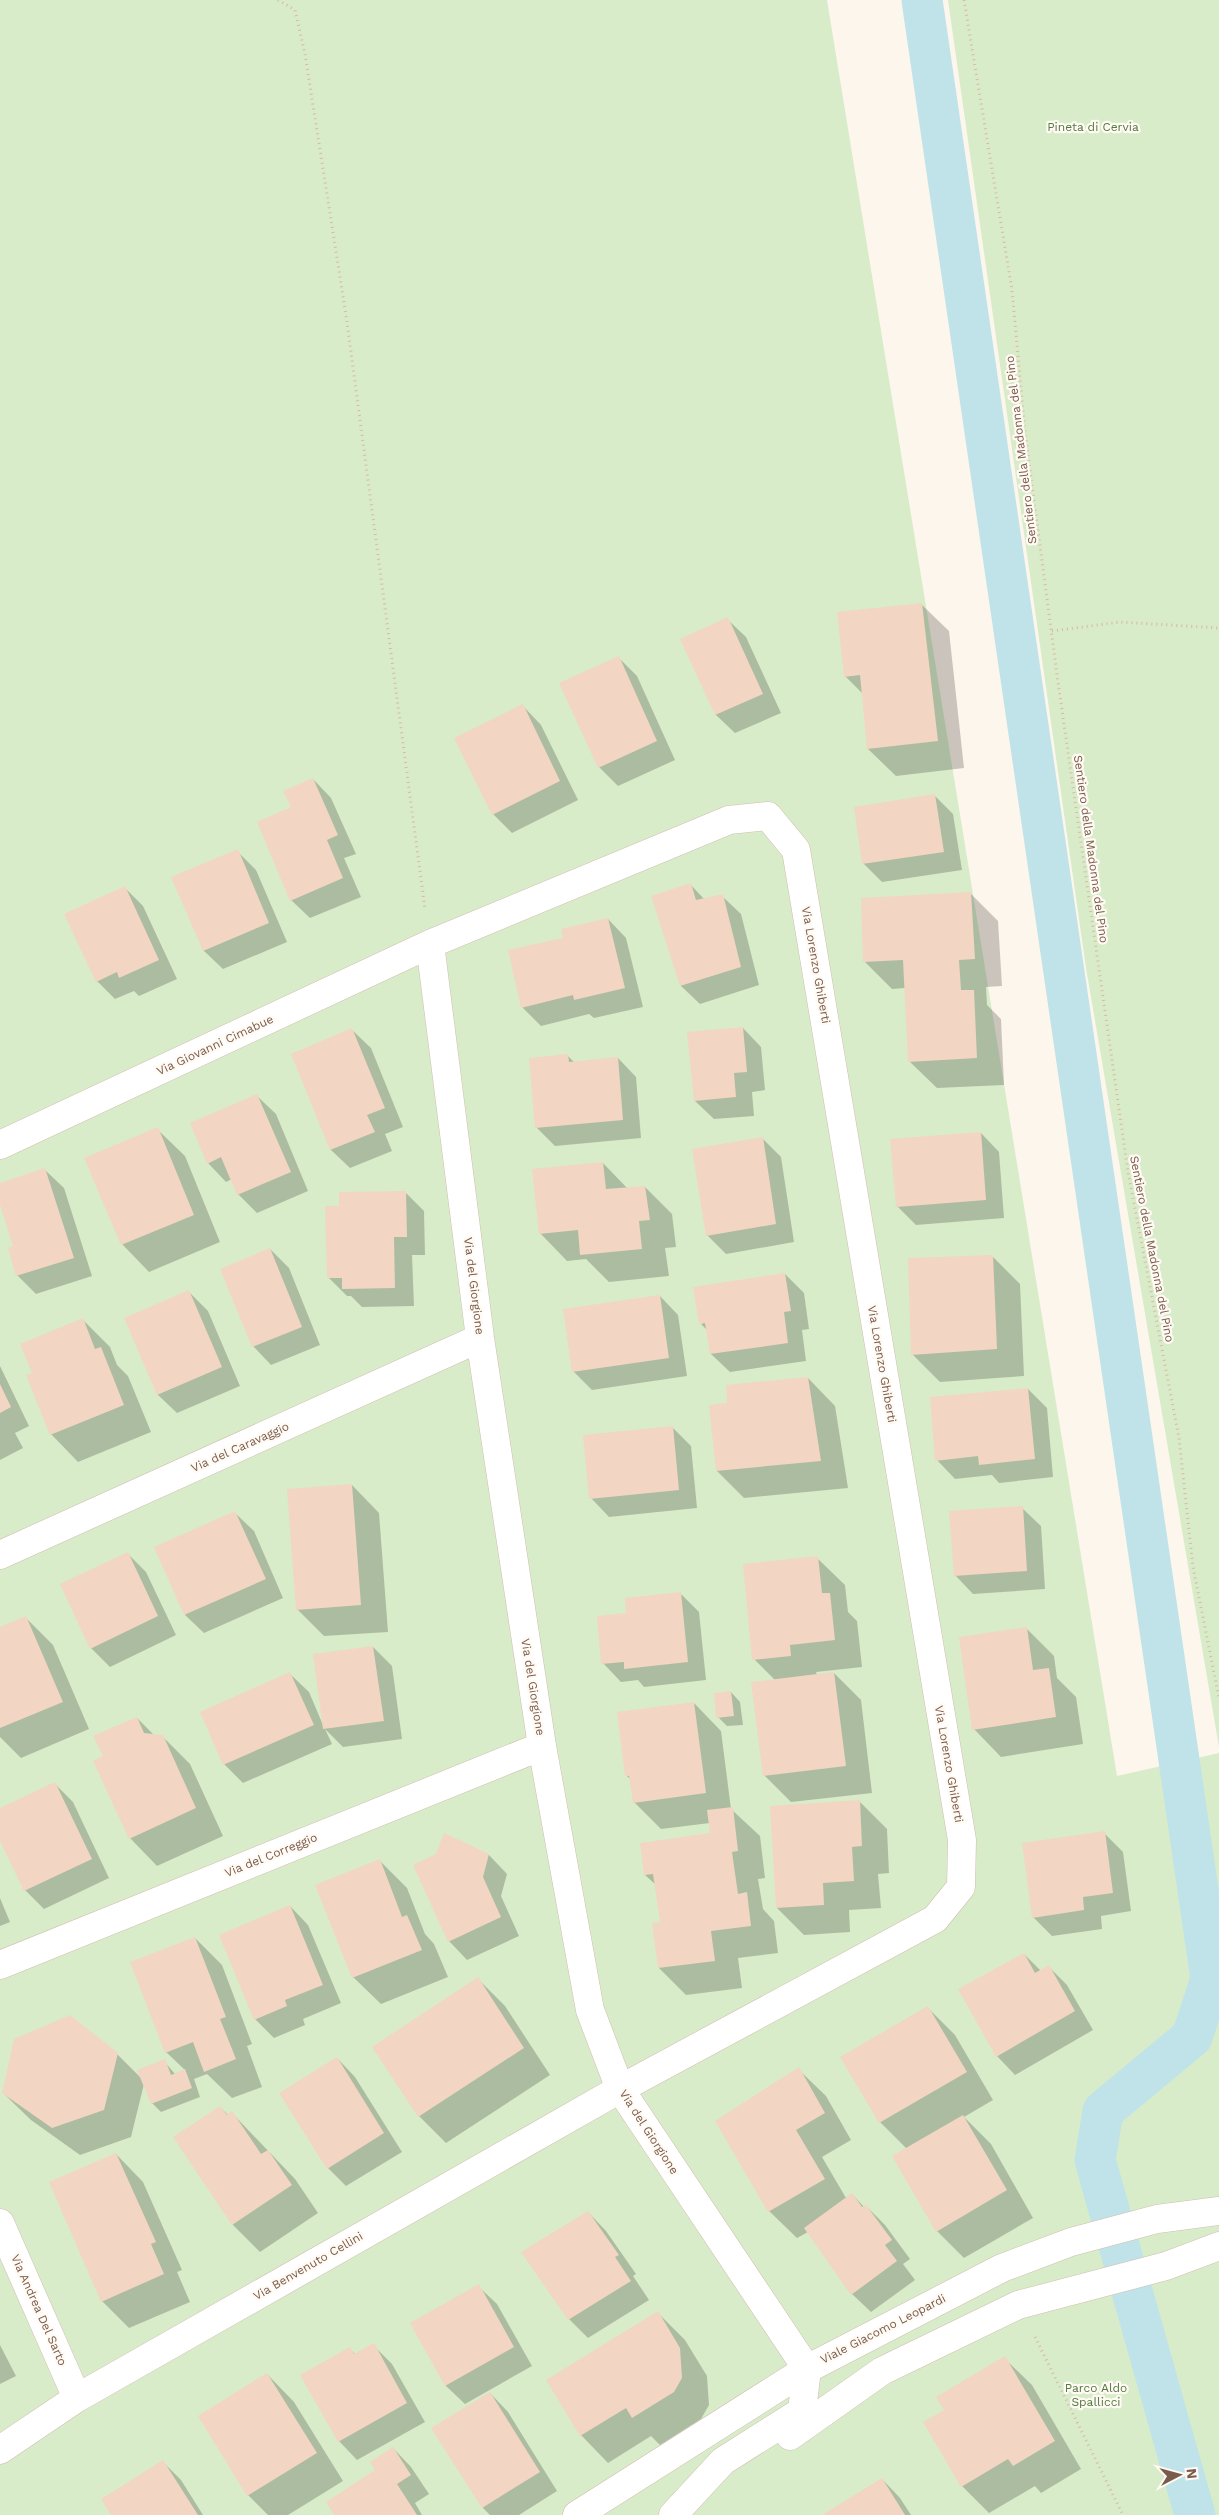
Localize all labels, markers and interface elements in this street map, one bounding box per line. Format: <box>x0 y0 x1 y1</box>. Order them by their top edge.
park label: Pineta di Cervia <box>1047 120 1139 134</box>
street label: Sentiero della Madonna del Pino <box>1002 355 1040 545</box>
street label: Sentiero della Madonna del Pino <box>1071 754 1111 944</box>
street label: Via Lorenzo Ghiberti <box>799 905 833 1025</box>
street label: Via Giovanni Cimabue <box>154 1012 276 1078</box>
street label: Sentiero della Madonna del Pino <box>1127 1155 1177 1343</box>
street label: Via del Giorgione <box>461 1236 487 1336</box>
street label: Via Lorenzo Ghiberti <box>865 1304 899 1424</box>
street label: Via del Caravaggio <box>189 1419 291 1475</box>
street label: Via del Giorgione <box>518 1637 548 1737</box>
street label: Via Lorenzo Ghiberti <box>932 1704 966 1824</box>
street label: Via del Correggio <box>223 1830 319 1880</box>
street label: Via del Giorgione <box>616 2087 682 2177</box>
street label: Via Benvenuto Cellini <box>251 2229 365 2303</box>
street label: Via Andrea Del Sarto <box>8 2252 70 2368</box>
street label: Viale Giacomo Leopardi <box>818 2291 948 2367</box>
park label: Parco Aldo Spallicci <box>1065 2381 1127 2409</box>
north arrow <box>1154 2450 1204 2500</box>
text: N <box>1183 2468 1200 2480</box>

